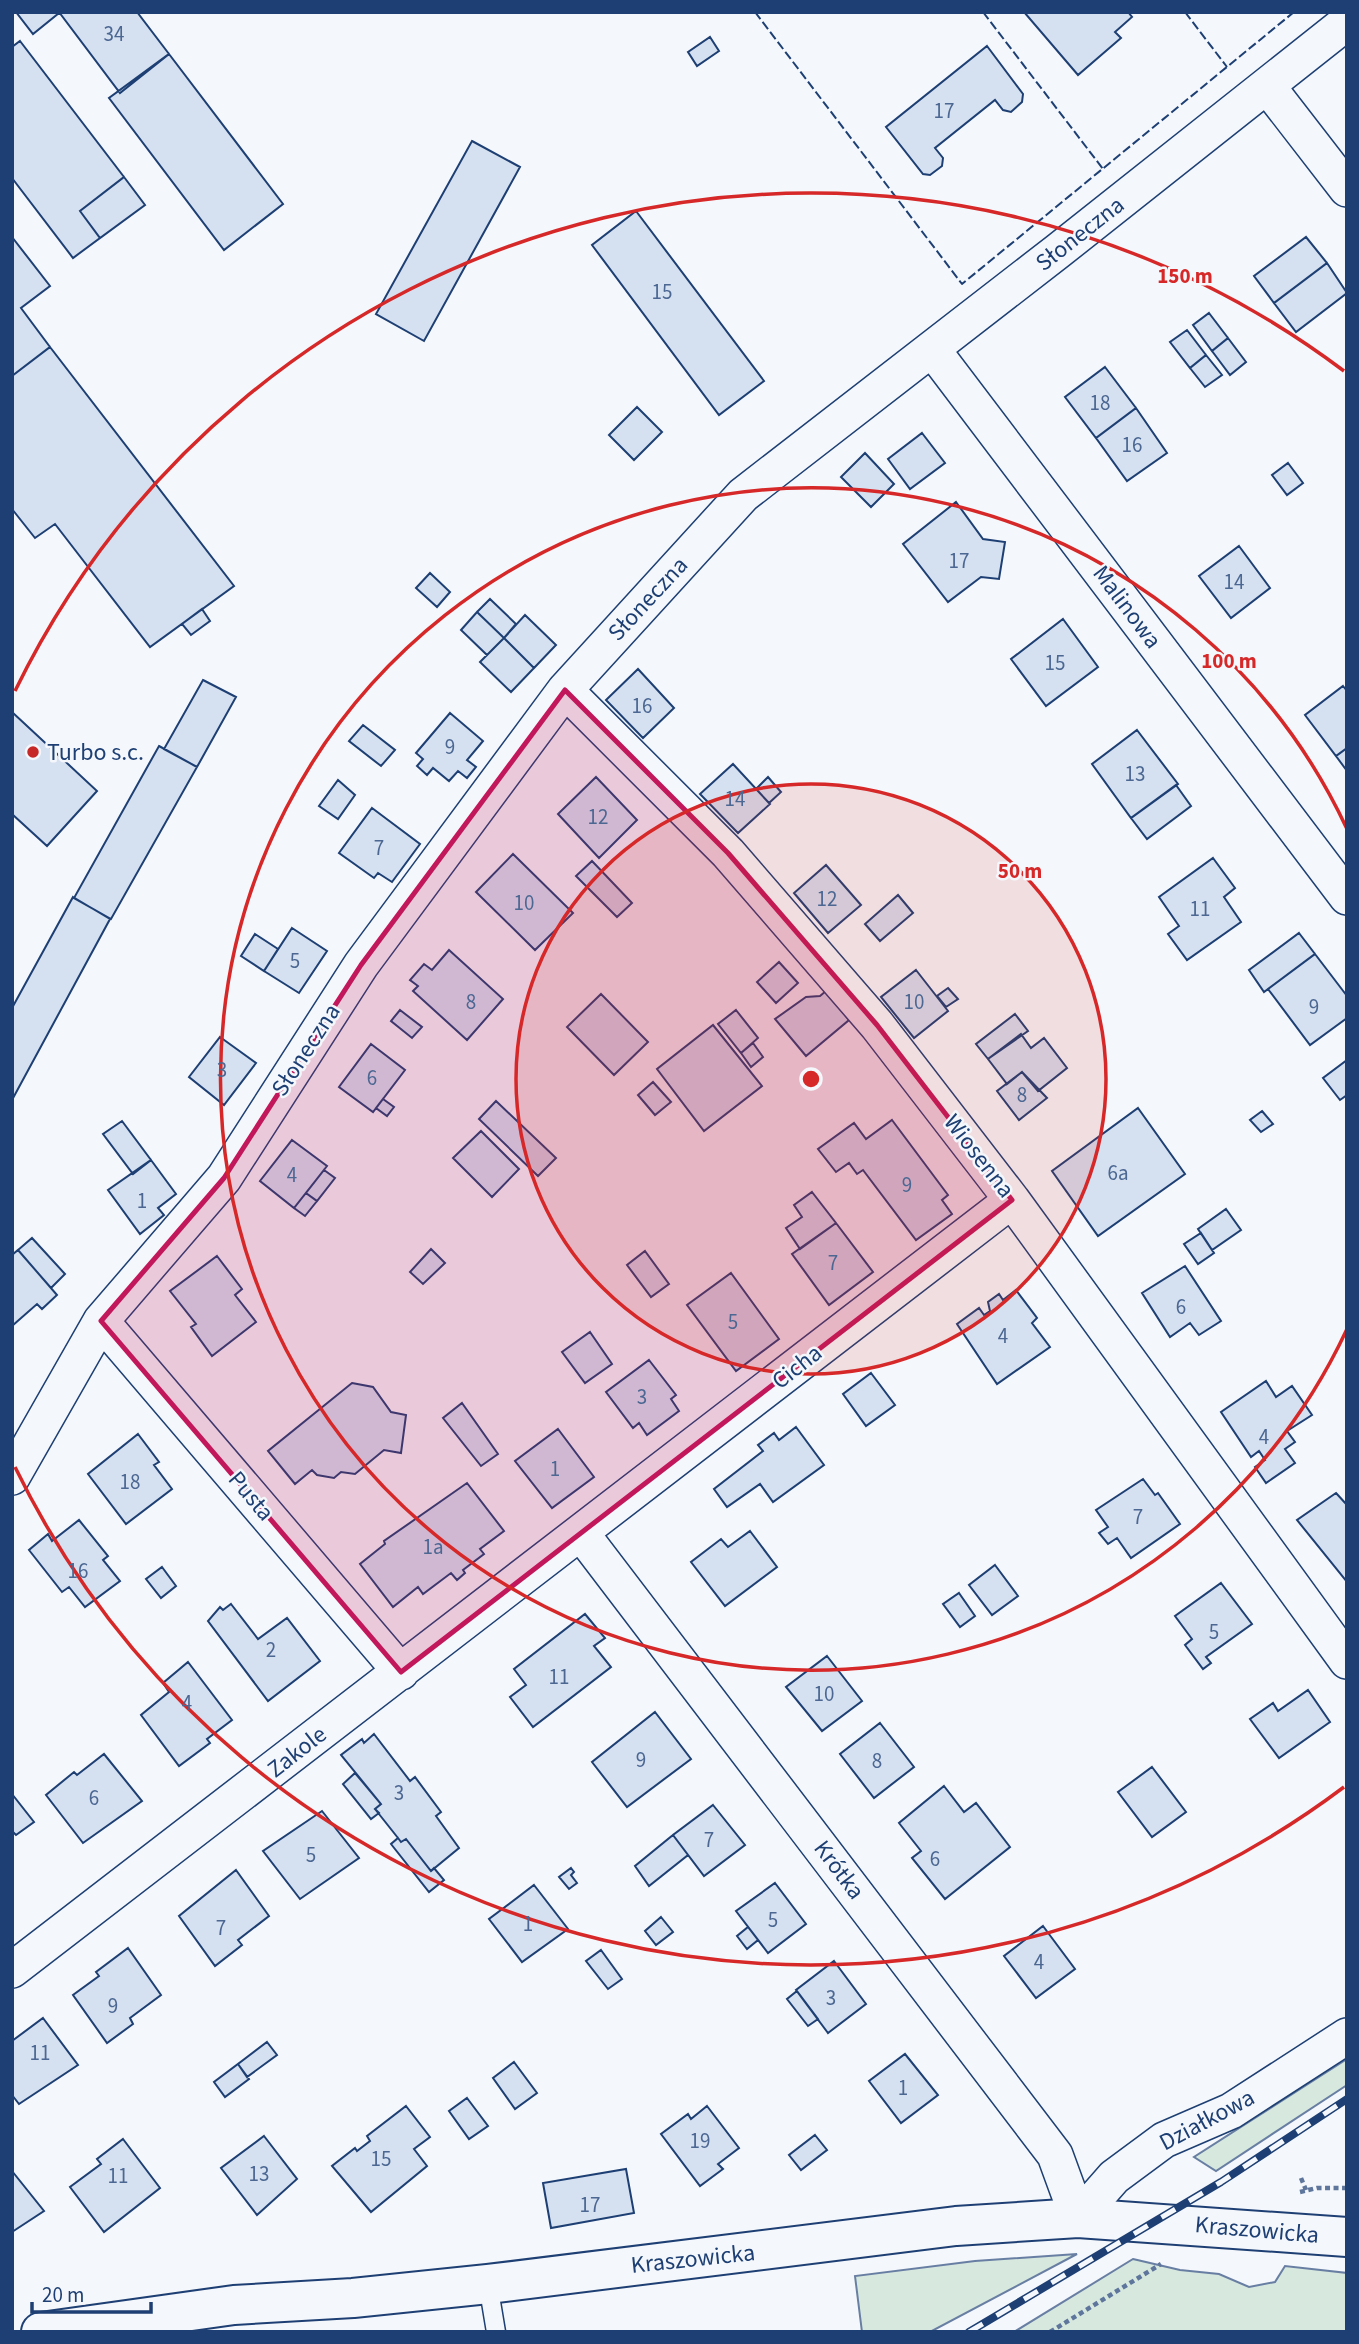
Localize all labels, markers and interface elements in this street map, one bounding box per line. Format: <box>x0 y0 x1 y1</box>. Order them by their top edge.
house number: 34 <box>104 19 124 49</box>
house number: 17 <box>934 96 954 126</box>
street label: Słoneczna <box>1028 188 1132 280</box>
text: 150 m <box>1157 261 1213 291</box>
house number: 15 <box>652 277 672 307</box>
house number: 18 <box>1090 388 1110 418</box>
house number: 16 <box>1122 430 1142 460</box>
house number: 17 <box>949 546 969 576</box>
street label: Słoneczna <box>600 549 696 649</box>
street label: Malinowa <box>1084 558 1170 656</box>
house number: 14 <box>1224 567 1244 597</box>
text: 100 m <box>1201 646 1257 676</box>
house number: 15 <box>1045 648 1065 678</box>
house number: 16 <box>632 691 652 721</box>
house number: 9 <box>445 732 455 762</box>
place label: Turbo s.c. <box>47 735 144 770</box>
marker: Turbo s.c. <box>25 744 41 760</box>
house number: 13 <box>1125 759 1145 789</box>
house number: 14 <box>725 784 745 814</box>
house number: 12 <box>588 802 608 832</box>
house number: 7 <box>374 833 384 863</box>
text: 50 m <box>998 856 1042 886</box>
house number: 12 <box>817 884 837 914</box>
house number: 10 <box>514 888 534 918</box>
house number: 11 <box>1190 894 1210 924</box>
house number: 5 <box>290 946 300 976</box>
house number: 8 <box>466 987 476 1017</box>
house number: 10 <box>904 987 924 1017</box>
house number: 9 <box>1309 992 1319 1022</box>
street label: Słoneczna <box>263 997 349 1103</box>
house number: 3 <box>217 1055 227 1085</box>
house number: 6 <box>367 1063 377 1093</box>
centre of rings <box>799 1067 823 1091</box>
house number: 8 <box>1017 1080 1027 1110</box>
street label: Wiosenna <box>935 1107 1023 1205</box>
house number: 6a <box>1107 1158 1129 1188</box>
house number: 4 <box>287 1160 297 1190</box>
house number: 9 <box>902 1170 912 1200</box>
house number: 1 <box>137 1186 147 1216</box>
house number: 7 <box>828 1248 838 1278</box>
house number: 6 <box>1176 1292 1186 1322</box>
house number: 5 <box>728 1307 738 1337</box>
house number: 4 <box>998 1321 1008 1351</box>
street label: Cicha <box>764 1336 830 1398</box>
house number: 3 <box>637 1382 647 1412</box>
house number: 4 <box>1259 1422 1269 1452</box>
house number: 1 <box>550 1454 560 1484</box>
street label: Pusta <box>220 1463 282 1529</box>
house number: 18 <box>120 1467 140 1497</box>
house number: 7 <box>1133 1502 1143 1532</box>
house number: 1a <box>422 1532 444 1562</box>
house number: 16 <box>68 1556 88 1586</box>
house number: 5 <box>1209 1617 1219 1647</box>
house number: 2 <box>266 1635 276 1665</box>
house number: 11 <box>549 1662 569 1692</box>
house number: 10 <box>814 1679 834 1709</box>
house number: 4 <box>182 1688 192 1718</box>
street label: Zakole <box>260 1718 334 1786</box>
house number: 9 <box>636 1745 646 1775</box>
house number: 8 <box>872 1746 882 1776</box>
house number: 3 <box>394 1778 404 1808</box>
house number: 6 <box>89 1783 99 1813</box>
house number: 7 <box>704 1825 714 1855</box>
street label: Krótka <box>805 1833 873 1907</box>
house number: 5 <box>306 1840 316 1870</box>
house number: 6 <box>930 1844 940 1874</box>
house number: 5 <box>768 1905 778 1935</box>
house number: 1 <box>523 1909 533 1939</box>
house number: 7 <box>216 1913 226 1943</box>
house number: 4 <box>1034 1947 1044 1977</box>
house number: 3 <box>826 1983 836 2013</box>
house number: 9 <box>108 1991 118 2021</box>
house number: 11 <box>30 2038 50 2068</box>
house number: 1 <box>898 2073 908 2103</box>
street label: Działkowa <box>1153 2080 1261 2160</box>
house number: 19 <box>690 2126 710 2156</box>
house number: 15 <box>371 2144 391 2174</box>
house number: 13 <box>249 2159 269 2189</box>
house number: 11 <box>108 2161 128 2191</box>
house number: 17 <box>580 2190 600 2220</box>
street label: Kraszowicka <box>1193 2207 1321 2253</box>
street label: Kraszowicka <box>629 2235 757 2283</box>
scale bar <box>32 2270 150 2314</box>
text: 20 m <box>42 2280 84 2310</box>

